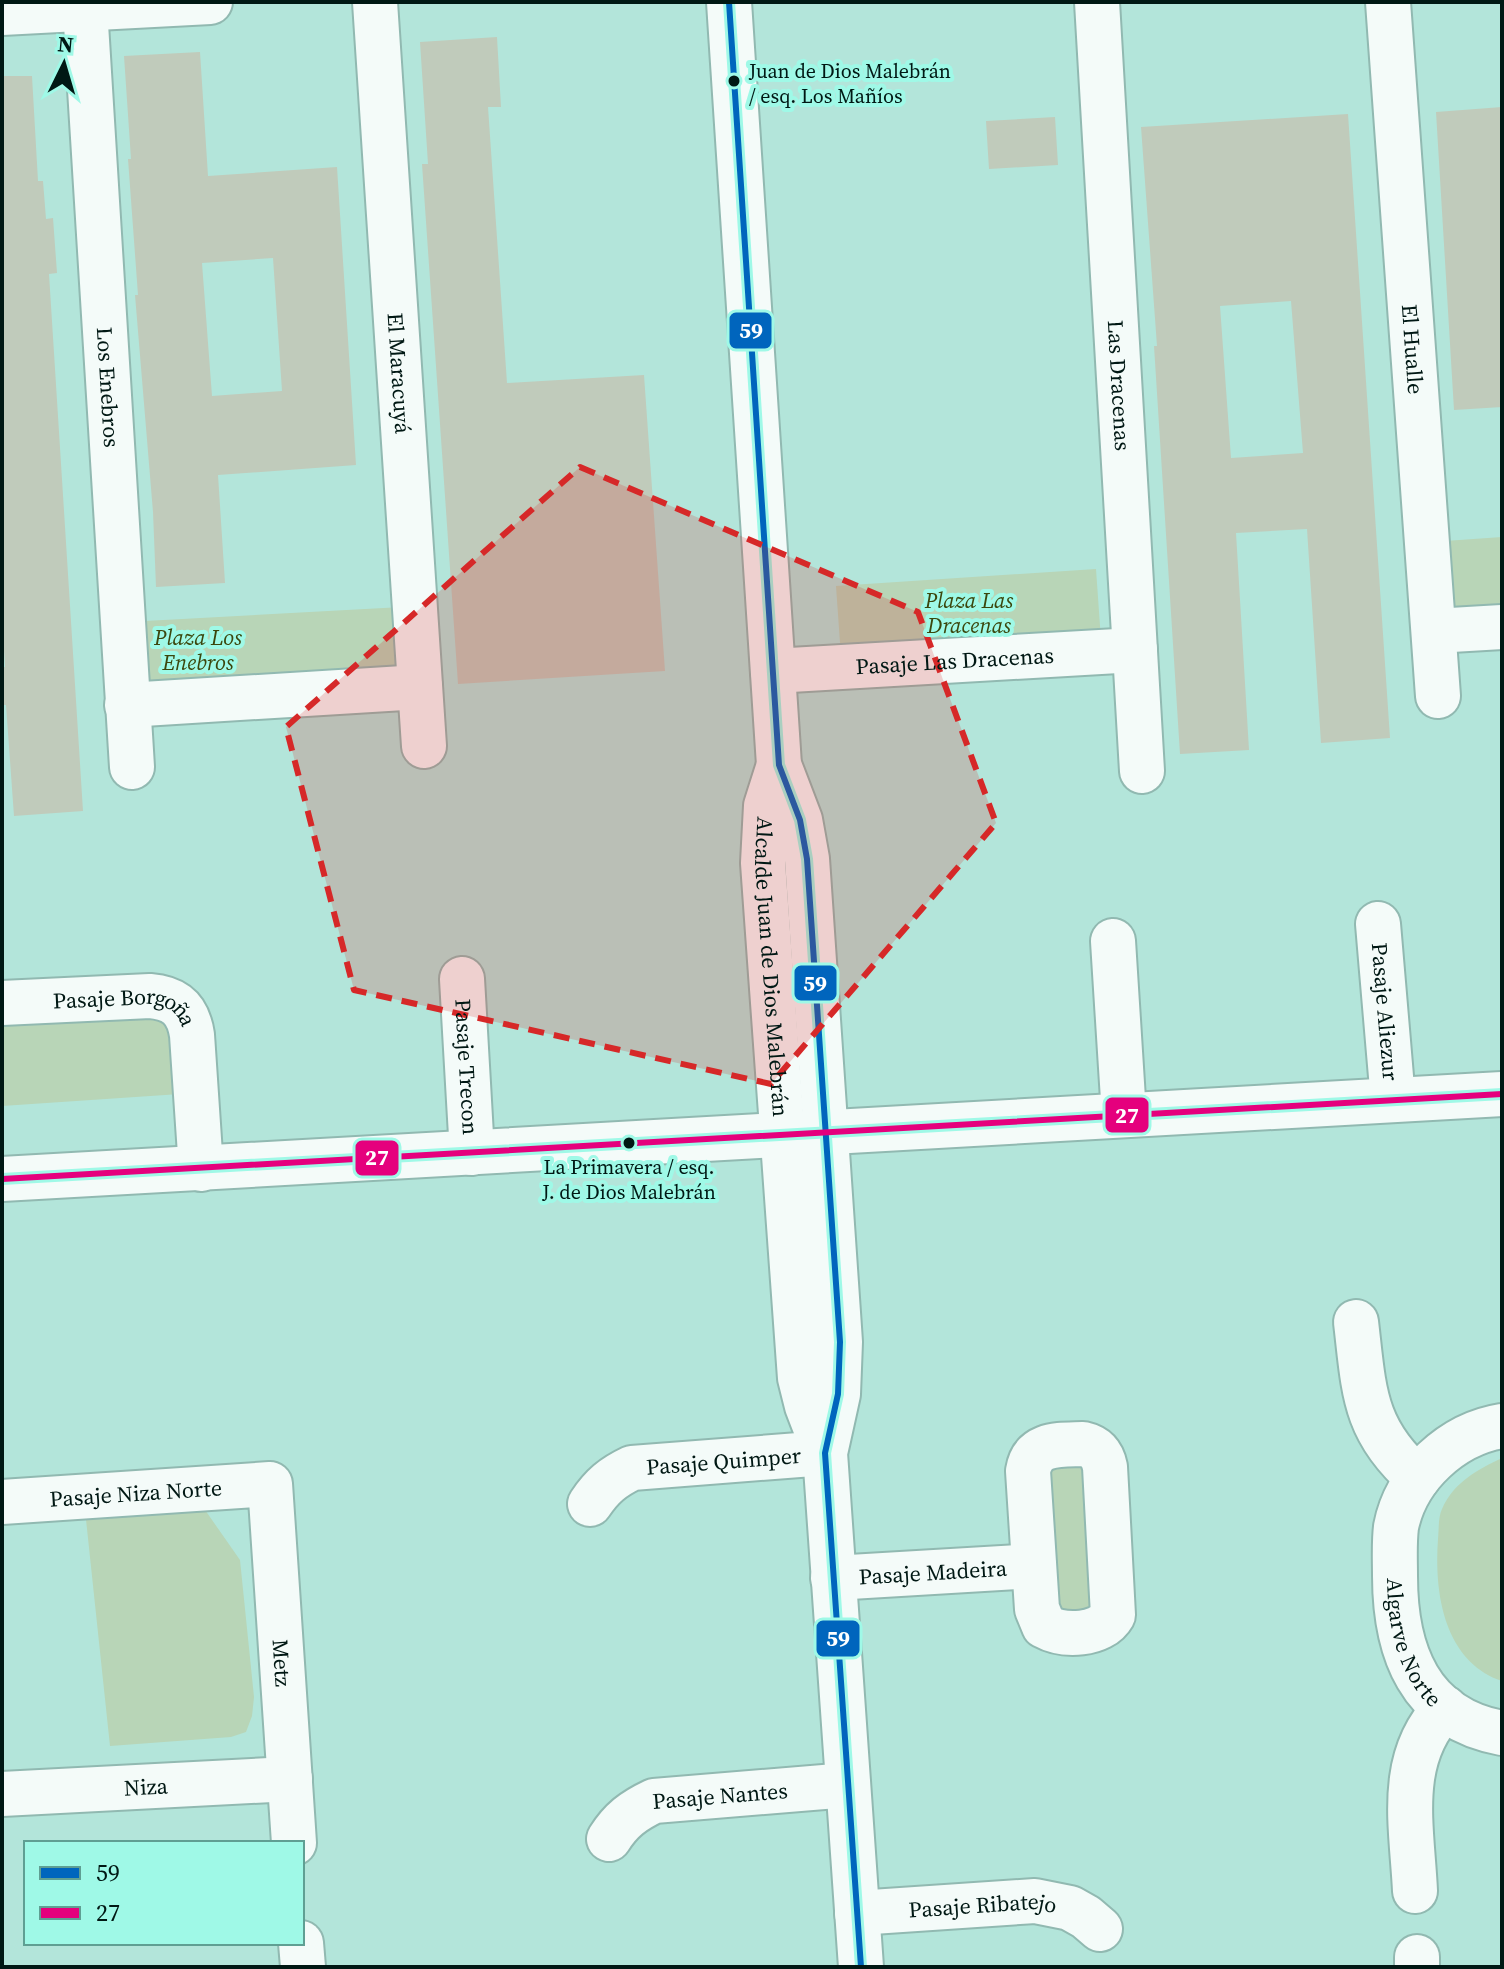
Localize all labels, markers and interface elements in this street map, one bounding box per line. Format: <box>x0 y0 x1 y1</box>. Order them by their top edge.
north arrow <box>24 24 104 104</box>
text: N <box>56 28 75 60</box>
place label: Juan de Dios Malebrán / esq. Los Mañíos <box>748 57 951 110</box>
marker: Juan de Dios Malebrán / esq. Los Mañíos <box>726 73 742 89</box>
street label: El Hualle <box>1395 303 1431 395</box>
line badge: 59 <box>728 311 773 350</box>
street label: El Maracuyá <box>381 312 418 435</box>
text: 59 <box>739 315 763 345</box>
street label: Las Dracenas <box>1101 319 1138 452</box>
street label: Los Enebros <box>90 326 127 449</box>
park label: Plaza Las Dracenas <box>924 585 1013 640</box>
park label: Plaza Los Enebros <box>153 622 242 677</box>
street label: Pasaje Las Dracenas <box>855 640 1055 681</box>
street label: Alcalde Juan de Dios Malebrán <box>748 816 796 1118</box>
street label: Pasaje Aliezur <box>1365 941 1406 1083</box>
line badge: 59 <box>793 964 838 1002</box>
text: 59 <box>803 968 827 998</box>
street label: Pasaje Borgoña <box>52 981 204 1031</box>
street label: Pasaje Trecon <box>448 998 486 1136</box>
line badge: 27 <box>1104 1096 1150 1134</box>
text: 27 <box>1115 1100 1139 1130</box>
marker: La Primavera / esq. J. de Dios Malebrán <box>621 1135 637 1151</box>
line badge: 27 <box>354 1139 400 1177</box>
text: 27 <box>365 1142 389 1172</box>
place label: La Primavera / esq. J. de Dios Malebrán <box>541 1153 716 1206</box>
street label: Pasaje Quimper <box>645 1440 803 1482</box>
street label: Pasaje Niza Norte <box>49 1472 223 1514</box>
street label: Pasaje Madeira <box>858 1553 1009 1591</box>
street label: Algarve Norte <box>1380 1578 1449 1713</box>
line badge: 59 <box>815 1619 861 1658</box>
text: 59 <box>826 1623 850 1653</box>
street label: Metz <box>265 1638 299 1688</box>
street label: Niza <box>123 1770 169 1803</box>
street label: Pasaje Nantes <box>651 1775 789 1816</box>
legend <box>24 1841 304 1945</box>
text: 59 <box>96 1856 120 1889</box>
street label: Pasaje Ribatejo <box>907 1886 1060 1924</box>
text: 27 <box>96 1896 120 1929</box>

